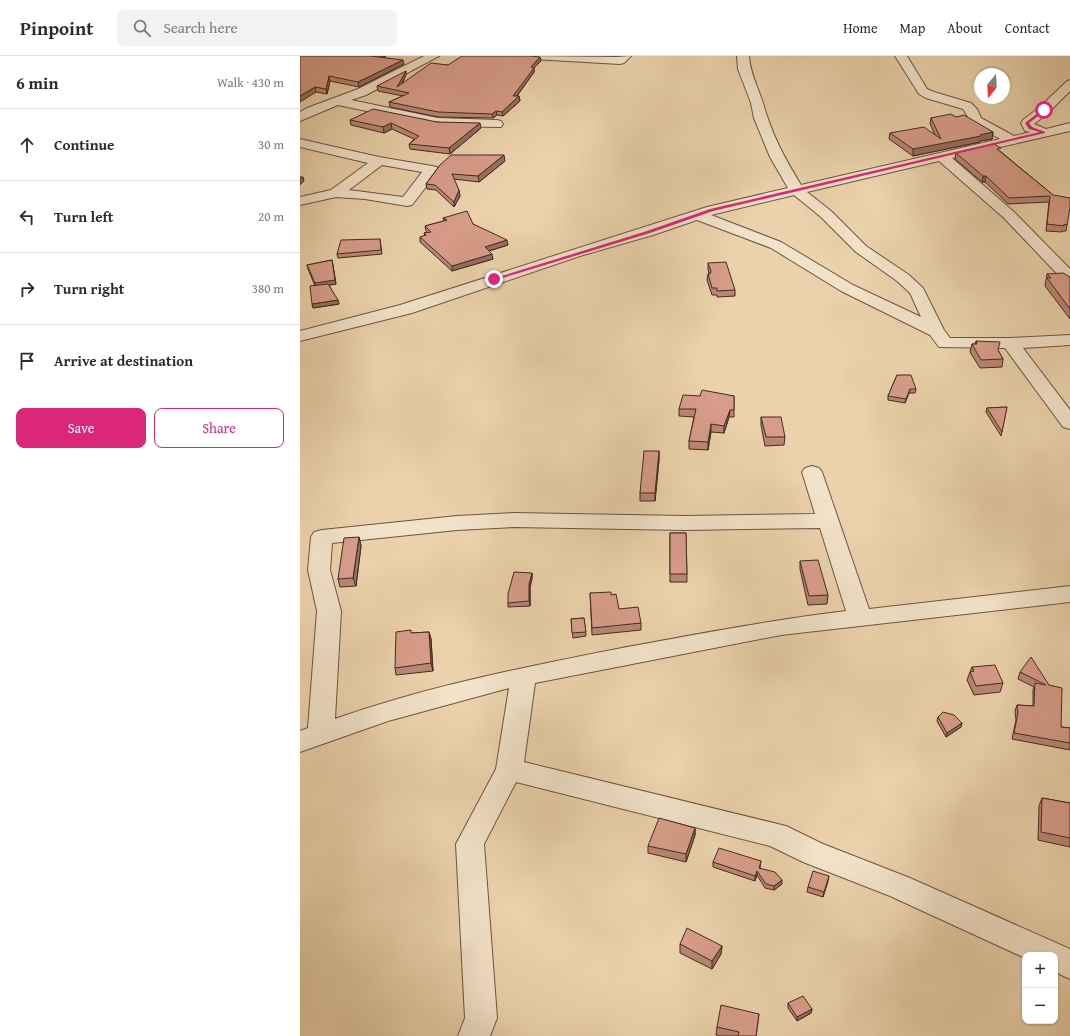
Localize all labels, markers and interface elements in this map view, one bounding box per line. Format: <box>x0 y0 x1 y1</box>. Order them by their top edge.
search box <box>117 10 397 46</box>
text: Pinpoint <box>20 14 93 42</box>
icon: search <box>131 17 153 39</box>
text: Search here <box>163 17 237 38</box>
text: Home <box>843 18 878 38</box>
text: Map <box>900 18 925 38</box>
text: About <box>947 18 983 38</box>
text: Contact <box>1005 18 1050 38</box>
north arrow <box>974 68 1010 104</box>
text: 6 min <box>16 70 58 95</box>
text: Walk · 430 m <box>217 73 284 92</box>
route start <box>1035 101 1053 119</box>
icon: ahead <box>16 134 38 156</box>
text: Continue <box>54 134 115 155</box>
text: 30 m <box>258 135 284 154</box>
icon: left <box>16 206 38 228</box>
text: Turn left <box>54 206 113 227</box>
text: 20 m <box>258 207 284 226</box>
route end <box>485 270 503 288</box>
icon: right <box>16 278 38 300</box>
text: Turn right <box>54 278 125 299</box>
text: 380 m <box>252 279 284 298</box>
icon: arrive <box>16 350 38 372</box>
text: Arrive at destination <box>54 350 193 371</box>
button: Save <box>16 408 146 448</box>
button: Share <box>154 408 284 448</box>
map controls <box>1022 952 1058 1024</box>
button: + <box>1022 952 1058 988</box>
button: − <box>1022 988 1058 1024</box>

